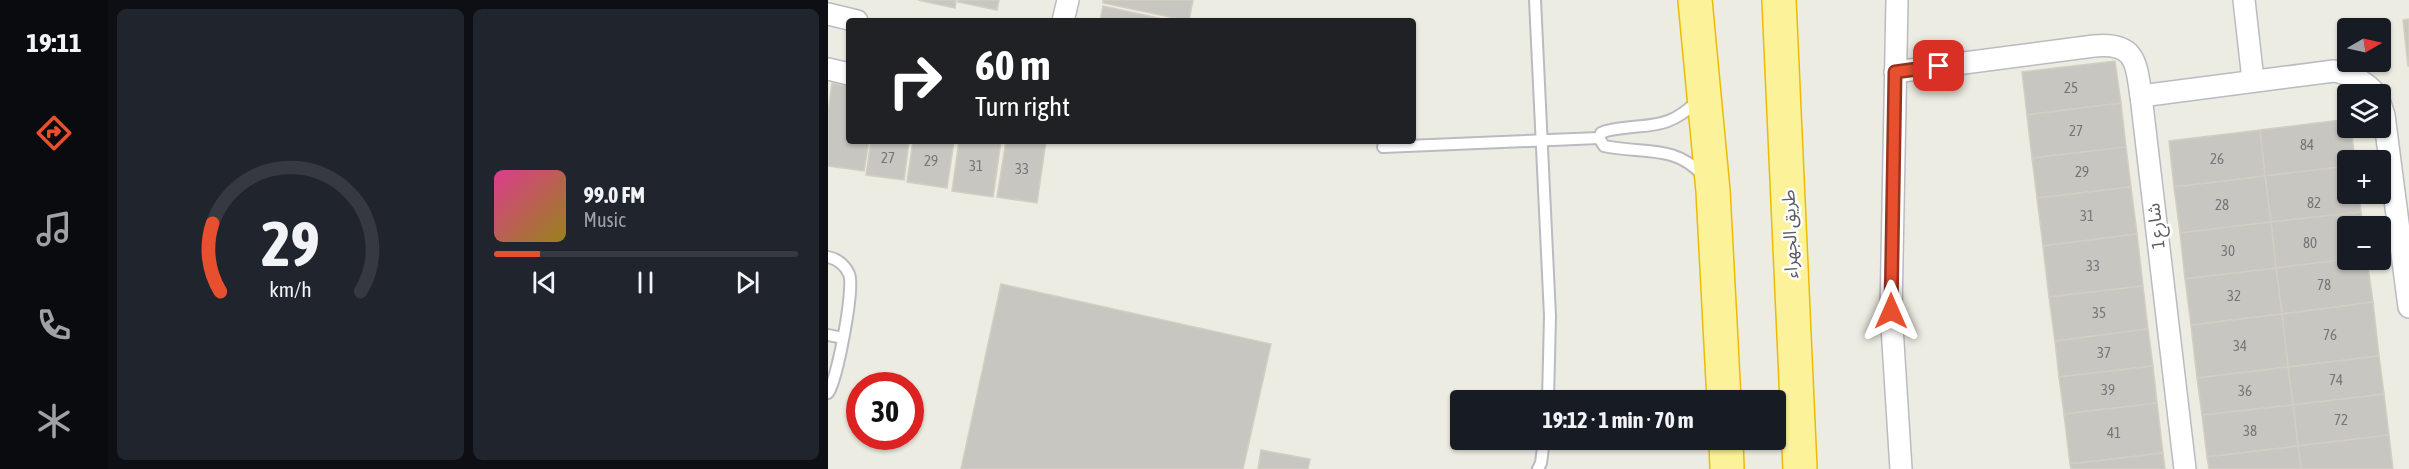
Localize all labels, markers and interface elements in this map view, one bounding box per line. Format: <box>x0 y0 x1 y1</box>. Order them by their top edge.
north arrow <box>2337 18 2391 72</box>
map controls <box>2337 18 2391 270</box>
text: 19:11 <box>26 27 82 58</box>
pin <box>1913 40 1964 91</box>
text: 60 m <box>975 41 1050 89</box>
icon: right <box>876 42 954 120</box>
icon: arrive <box>1922 49 1955 82</box>
house number: 25 <box>2064 79 2078 96</box>
button: layers <box>2337 84 2391 138</box>
text: Turn right <box>975 91 1070 122</box>
icon: directions <box>33 112 75 154</box>
house number: 27 <box>2069 122 2083 139</box>
house number: 84 <box>2300 136 2314 153</box>
house number: 27 <box>881 149 895 166</box>
house number: 26 <box>2210 150 2224 167</box>
button: + <box>2337 150 2391 204</box>
house number: 29 <box>924 152 938 169</box>
house number: 31 <box>969 157 983 174</box>
house number: 33 <box>1015 160 1029 177</box>
house number: 29 <box>2075 163 2089 180</box>
text: 99.0 FM <box>584 182 645 208</box>
street label: طريق الجهراء <box>1777 189 1803 279</box>
house number: 82 <box>2307 194 2321 211</box>
house number: 28 <box>2215 196 2229 213</box>
street label: شارع 1 <box>2142 201 2173 250</box>
house number: 31 <box>2080 207 2094 224</box>
icon: music <box>33 208 75 250</box>
text: 29 <box>261 208 320 279</box>
text: Music <box>584 208 626 231</box>
button: − <box>2337 216 2391 270</box>
house number: 80 <box>2303 234 2317 251</box>
house number: 30 <box>2221 242 2235 259</box>
house number: 33 <box>2086 257 2100 274</box>
icon: previous <box>528 266 561 299</box>
icon: pause <box>629 266 662 299</box>
icon: next <box>731 266 764 299</box>
house number: 78 <box>2317 276 2331 293</box>
text: km/h <box>269 277 312 302</box>
position arrow <box>1859 279 1923 343</box>
house number: 32 <box>2227 287 2241 304</box>
icon: phone <box>33 304 75 346</box>
house number: 35 <box>2092 304 2106 321</box>
house number: 76 <box>2323 326 2337 343</box>
house number: 34 <box>2233 337 2247 354</box>
house number: 37 <box>2097 344 2111 361</box>
house number: 74 <box>2329 371 2343 388</box>
speed limit sign: 30 <box>846 372 924 450</box>
house number: 39 <box>2101 381 2115 398</box>
house number: 36 <box>2238 382 2252 399</box>
icon: climate <box>33 400 75 442</box>
text: 19:12 · 1 min · 70 m <box>1542 407 1694 433</box>
house number: 72 <box>2334 411 2348 428</box>
house number: 38 <box>2243 422 2257 439</box>
house number: 41 <box>2107 424 2121 441</box>

